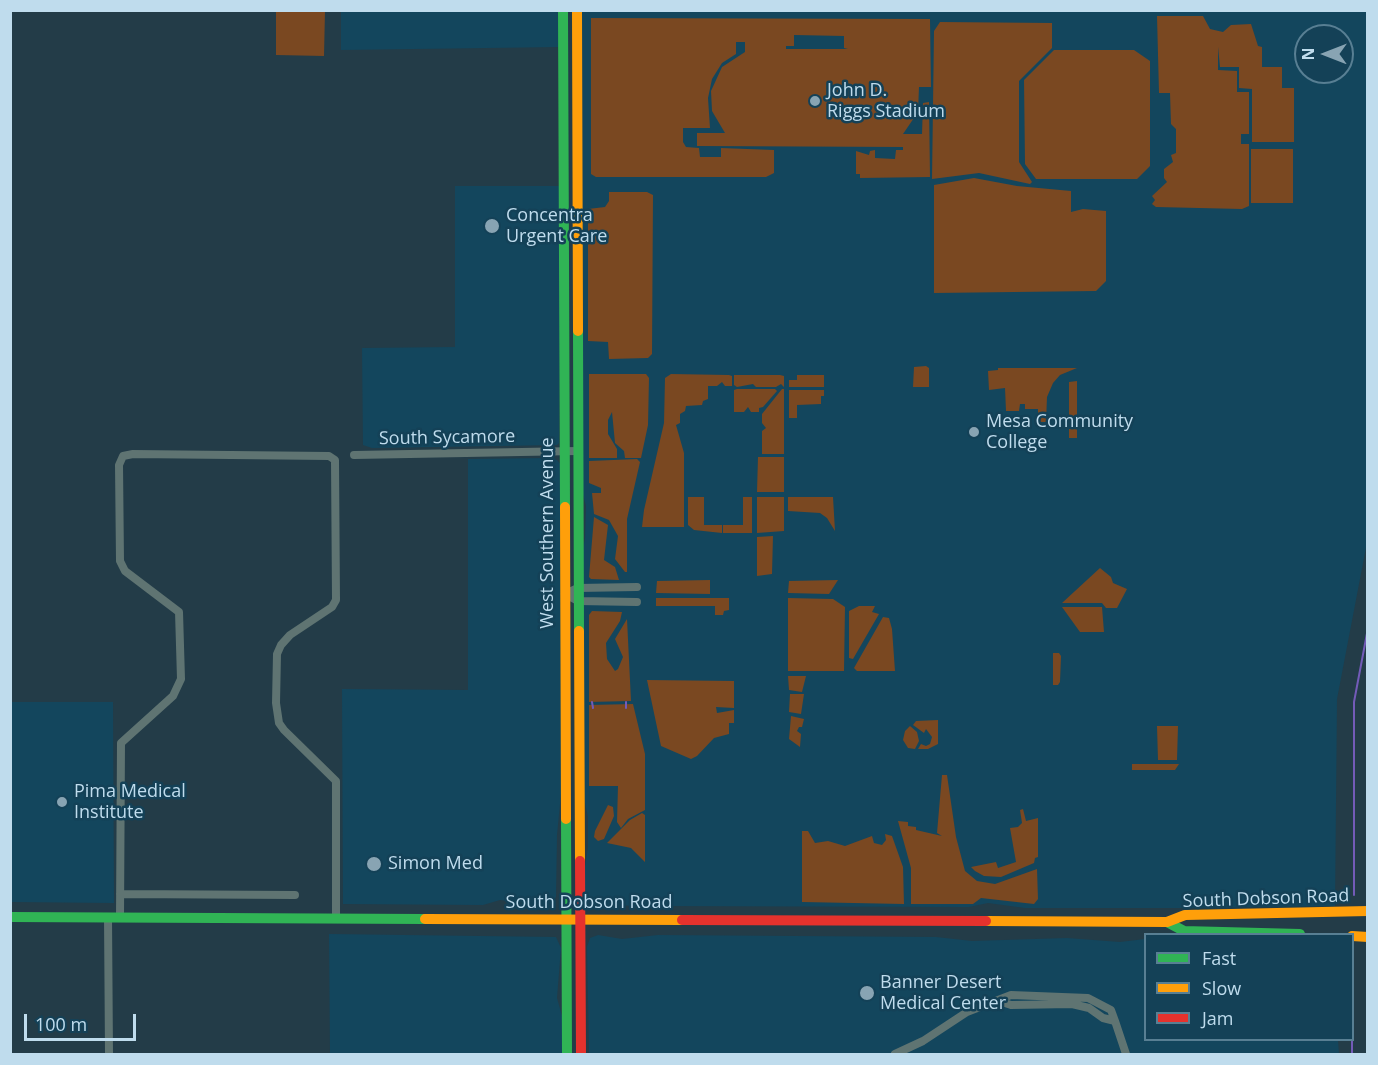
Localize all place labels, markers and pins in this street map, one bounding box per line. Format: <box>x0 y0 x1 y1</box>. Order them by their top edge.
place label: John D. Riggs Stadium <box>827 80 945 122</box>
marker: John D. Riggs Stadium <box>808 94 822 108</box>
place label: Concentra Urgent Care <box>506 205 607 248</box>
marker: Concentra Urgent Care <box>483 217 501 235</box>
place label: Mesa Community College <box>986 411 1133 454</box>
marker: Mesa Community College <box>967 425 981 439</box>
place label: Pima Medical Institute <box>74 781 186 824</box>
marker: Pima Medical Institute <box>55 795 69 809</box>
place label: Simon Med <box>388 853 483 875</box>
marker: Simon Med <box>365 855 383 873</box>
place label: Banner Desert Medical Center <box>880 972 1006 1014</box>
marker: Banner Desert Medical Center <box>858 984 876 1002</box>

